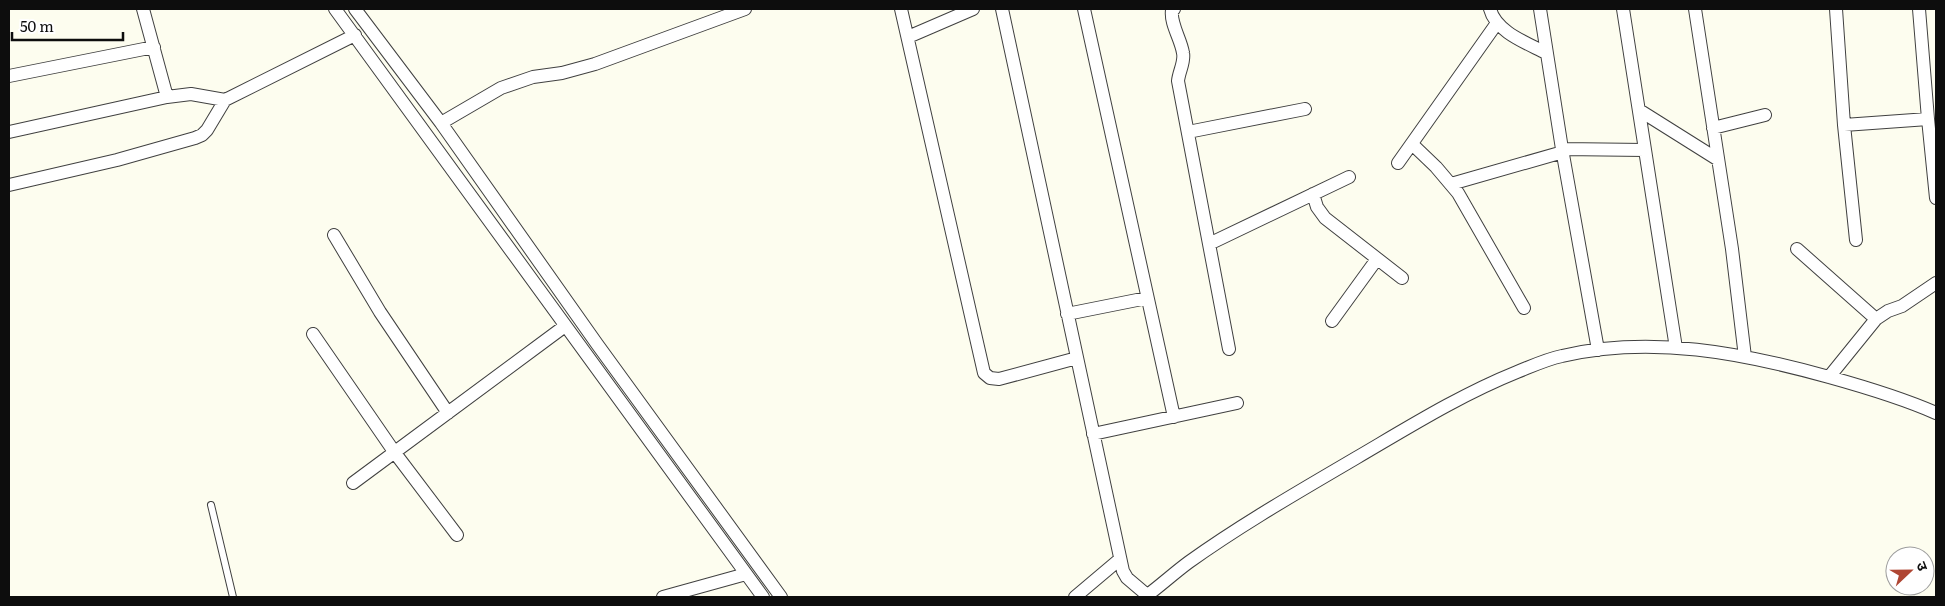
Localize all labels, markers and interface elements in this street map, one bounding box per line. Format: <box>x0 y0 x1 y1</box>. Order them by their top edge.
scale bar <box>12 10 124 42</box>
text: 50 m <box>20 14 54 37</box>
north arrow <box>1885 546 1935 596</box>
text: उ <box>1912 558 1934 574</box>

